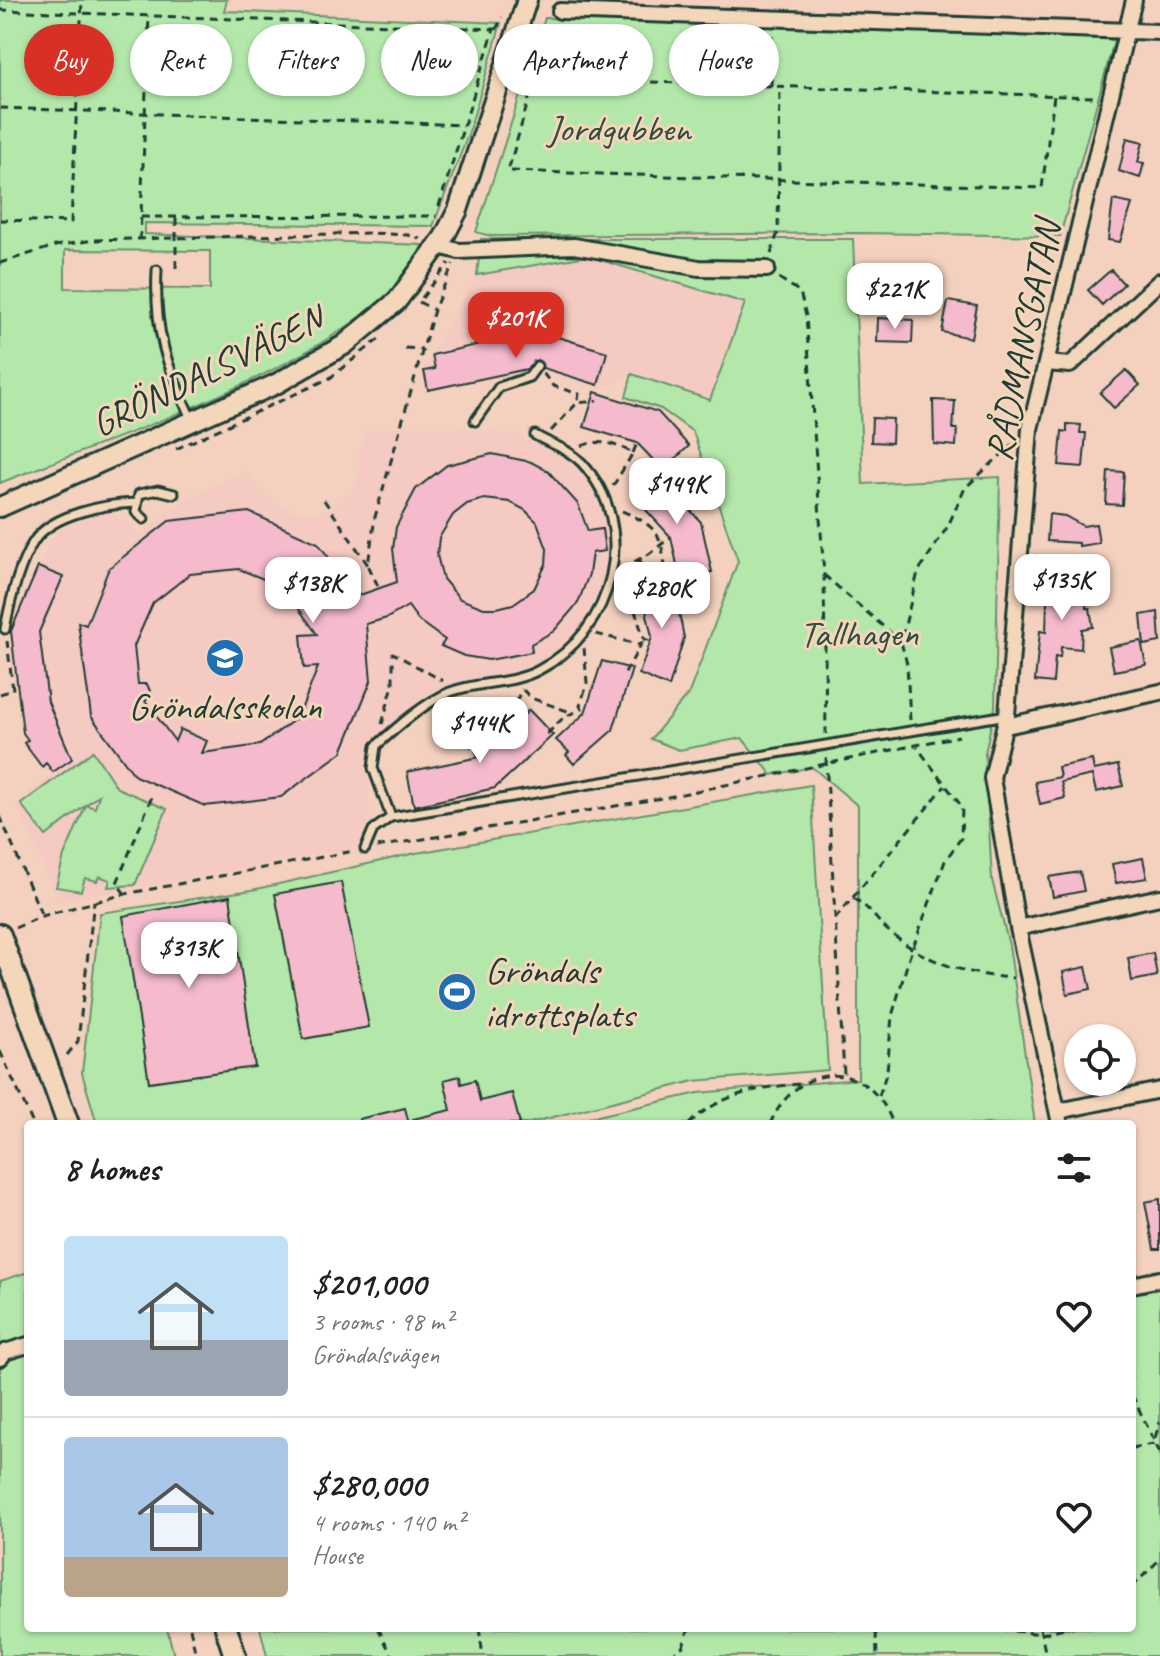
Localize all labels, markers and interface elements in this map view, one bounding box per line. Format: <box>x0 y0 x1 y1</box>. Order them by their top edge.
chip: Buy <box>24 24 114 96</box>
chip: Rent <box>130 24 232 96</box>
chip: Filters <box>248 24 365 96</box>
chip: New <box>381 24 478 96</box>
chip: Apartment <box>494 24 653 96</box>
chip: House <box>669 24 779 96</box>
park label: Jordgubben <box>545 105 693 152</box>
street label: RÅDMANSGATAN <box>975 212 1072 465</box>
pin: $221K <box>839 263 951 331</box>
text: $221K <box>865 272 925 305</box>
street label: GRÖNDALSVÄGEN <box>84 292 335 447</box>
pin: $201K <box>460 292 572 360</box>
text: $201K <box>486 301 546 334</box>
pin: $149K <box>621 458 733 526</box>
text: $149K <box>647 467 707 500</box>
pin: $135K <box>1006 554 1118 622</box>
pin: $138K <box>257 557 369 625</box>
pin: $280K <box>606 562 718 630</box>
text: $135K <box>1032 563 1092 596</box>
text: $138K <box>283 566 343 599</box>
text: $280K <box>632 571 692 604</box>
park label: Tallhagen <box>800 610 919 657</box>
school or university icon: Gröndalsskolan <box>204 637 246 679</box>
place label: Gröndalsskolan <box>129 683 322 730</box>
pin: $144K <box>424 697 536 765</box>
text: $144K <box>450 706 510 739</box>
pin: $313K <box>133 922 245 990</box>
text: $313K <box>159 931 219 964</box>
place label: Gröndals idrottsplats <box>485 947 637 1038</box>
sports icon: Gröndals idrottsplats <box>436 971 478 1013</box>
map controls <box>1064 1024 1136 1096</box>
button: locate <box>1064 1024 1136 1096</box>
icon: filters <box>1052 1146 1096 1190</box>
text: 8 homes <box>64 1147 160 1190</box>
text: $201,000 <box>312 1262 426 1305</box>
icon: home <box>128 1268 224 1364</box>
icon: heart <box>1052 1294 1096 1338</box>
text: 3 rooms · 98 m² <box>312 1305 453 1338</box>
text: Gröndalsvägen <box>312 1338 439 1371</box>
text: $280,000 <box>312 1463 426 1506</box>
icon: home <box>128 1469 224 1565</box>
icon: heart <box>1052 1495 1096 1539</box>
text: 4 rooms · 140 m² <box>312 1506 464 1539</box>
text: House <box>312 1539 363 1572</box>

